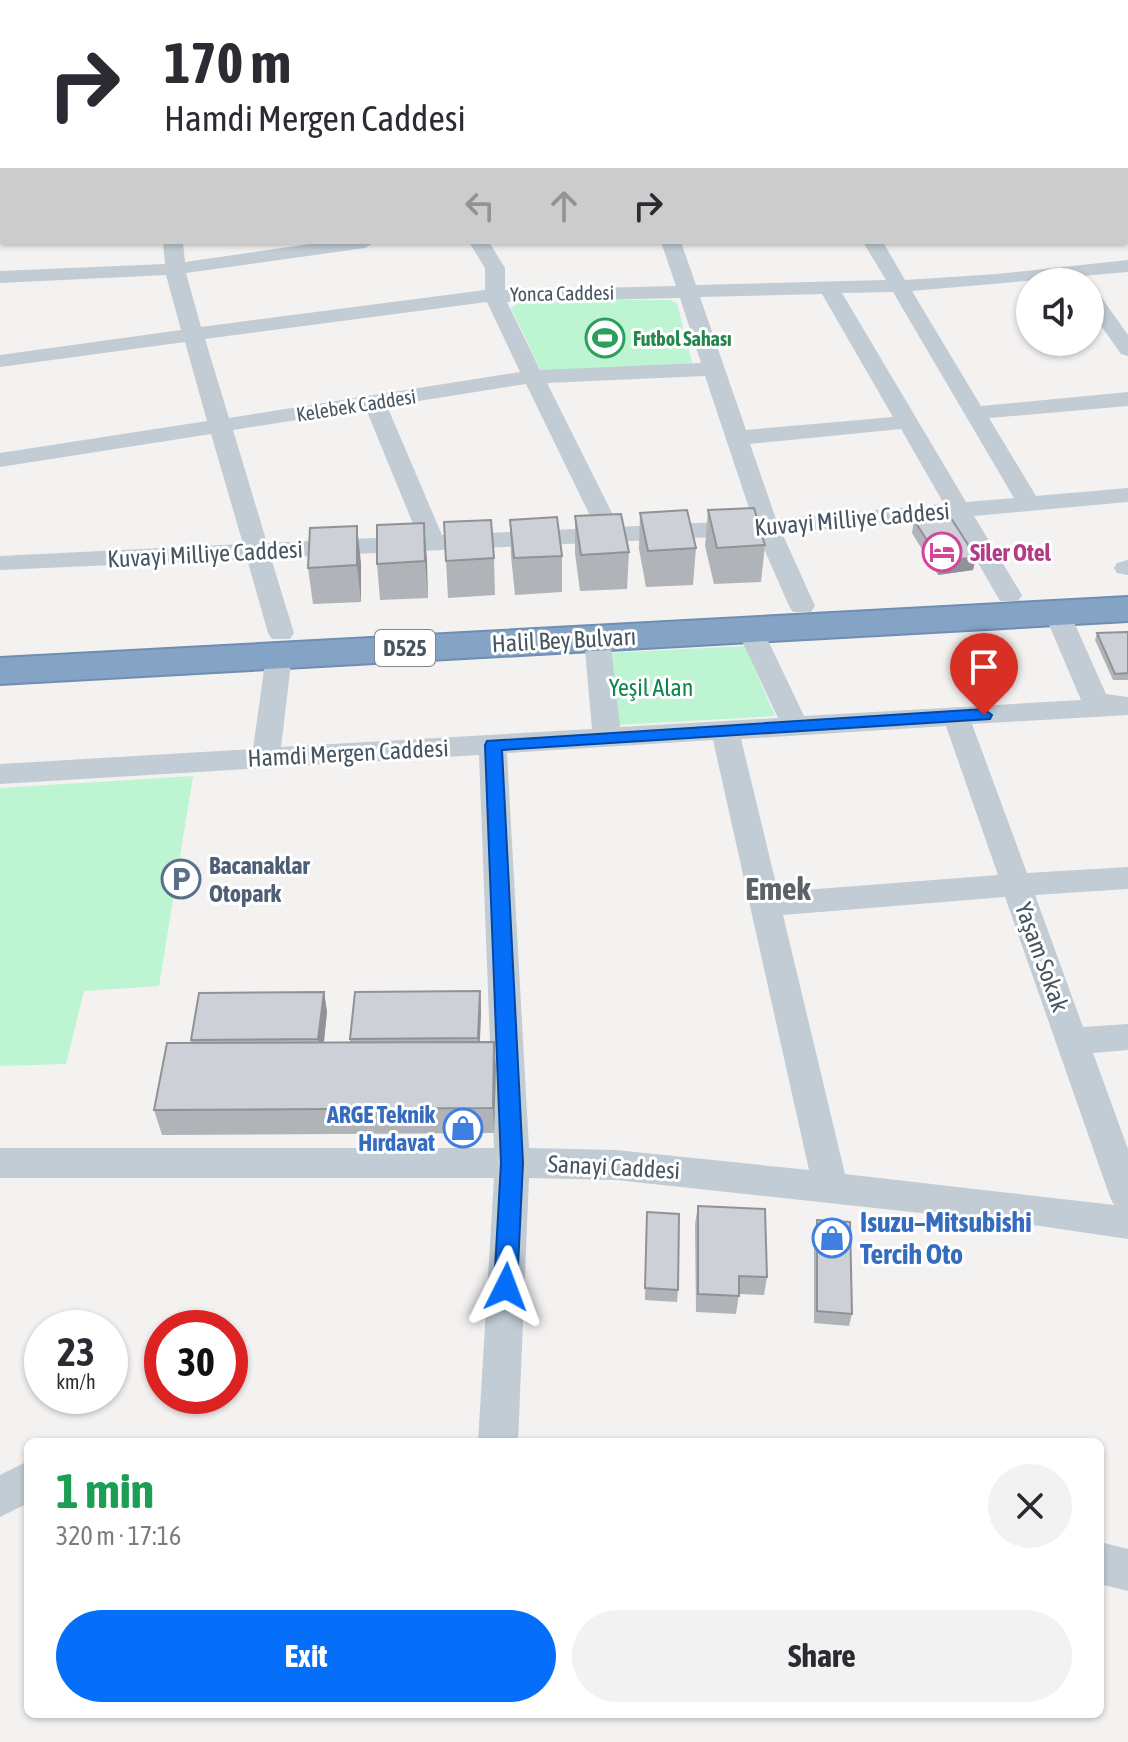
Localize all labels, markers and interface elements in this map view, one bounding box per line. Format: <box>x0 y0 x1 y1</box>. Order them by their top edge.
text: 170 m <box>164 31 291 95</box>
icon: right <box>32 32 136 136</box>
text: Hamdi Mergen Caddesi <box>164 97 466 139</box>
icon: left <box>458 184 502 228</box>
icon: ahead <box>542 184 586 228</box>
icon: right <box>626 184 670 228</box>
map controls <box>1016 268 1104 356</box>
button: sound <box>1016 268 1104 356</box>
street label: Yonca Caddesi <box>510 281 614 305</box>
sports icon: Futbol Sahası <box>584 317 626 359</box>
place label: Futbol Sahası <box>633 327 732 350</box>
street label: Kelebek Caddesi <box>295 384 417 426</box>
street label: Kuvayi Milliye Caddesi <box>753 497 951 541</box>
hotel icon: Siler Otel <box>921 531 963 573</box>
street label: Kuvayi Milliye Caddesi <box>106 535 304 573</box>
place label: Siler Otel <box>970 539 1052 566</box>
street label: Halil Bey Bulvarı <box>491 623 637 657</box>
road number: D525 <box>375 630 435 666</box>
pin <box>950 633 1018 715</box>
icon: arrive <box>962 645 1006 689</box>
park label: Yeşil Alan <box>609 674 693 701</box>
street label: Hamdi Mergen Caddesi <box>247 734 449 772</box>
place label: Bacanaklar Otopark <box>209 852 310 907</box>
parking icon: Bacanaklar Otopark <box>160 858 202 900</box>
district label: Emek <box>745 870 812 907</box>
street label: Yaşam Sokak <box>1010 899 1074 1016</box>
place label: ARGE Teknik Hırdavat <box>326 1101 435 1156</box>
shop icon: ARGE Teknik Hırdavat <box>442 1107 484 1149</box>
street label: Sanayi Caddesi <box>547 1150 681 1184</box>
place label: Isuzu–Mitsubishi Tercih Oto <box>860 1206 1032 1270</box>
shop icon: Isuzu–Mitsubishi Tercih Oto <box>811 1217 853 1259</box>
position arrow <box>464 1245 548 1329</box>
speed limit sign: 30 <box>144 1310 248 1414</box>
text: 23 <box>57 1329 95 1374</box>
text: km/h <box>56 1370 96 1393</box>
text: 1 min <box>56 1463 154 1518</box>
button: close <box>988 1464 1072 1548</box>
text: 320 m · 17:16 <box>56 1521 181 1551</box>
button: Exit <box>56 1610 556 1702</box>
button: Share <box>572 1610 1072 1702</box>

